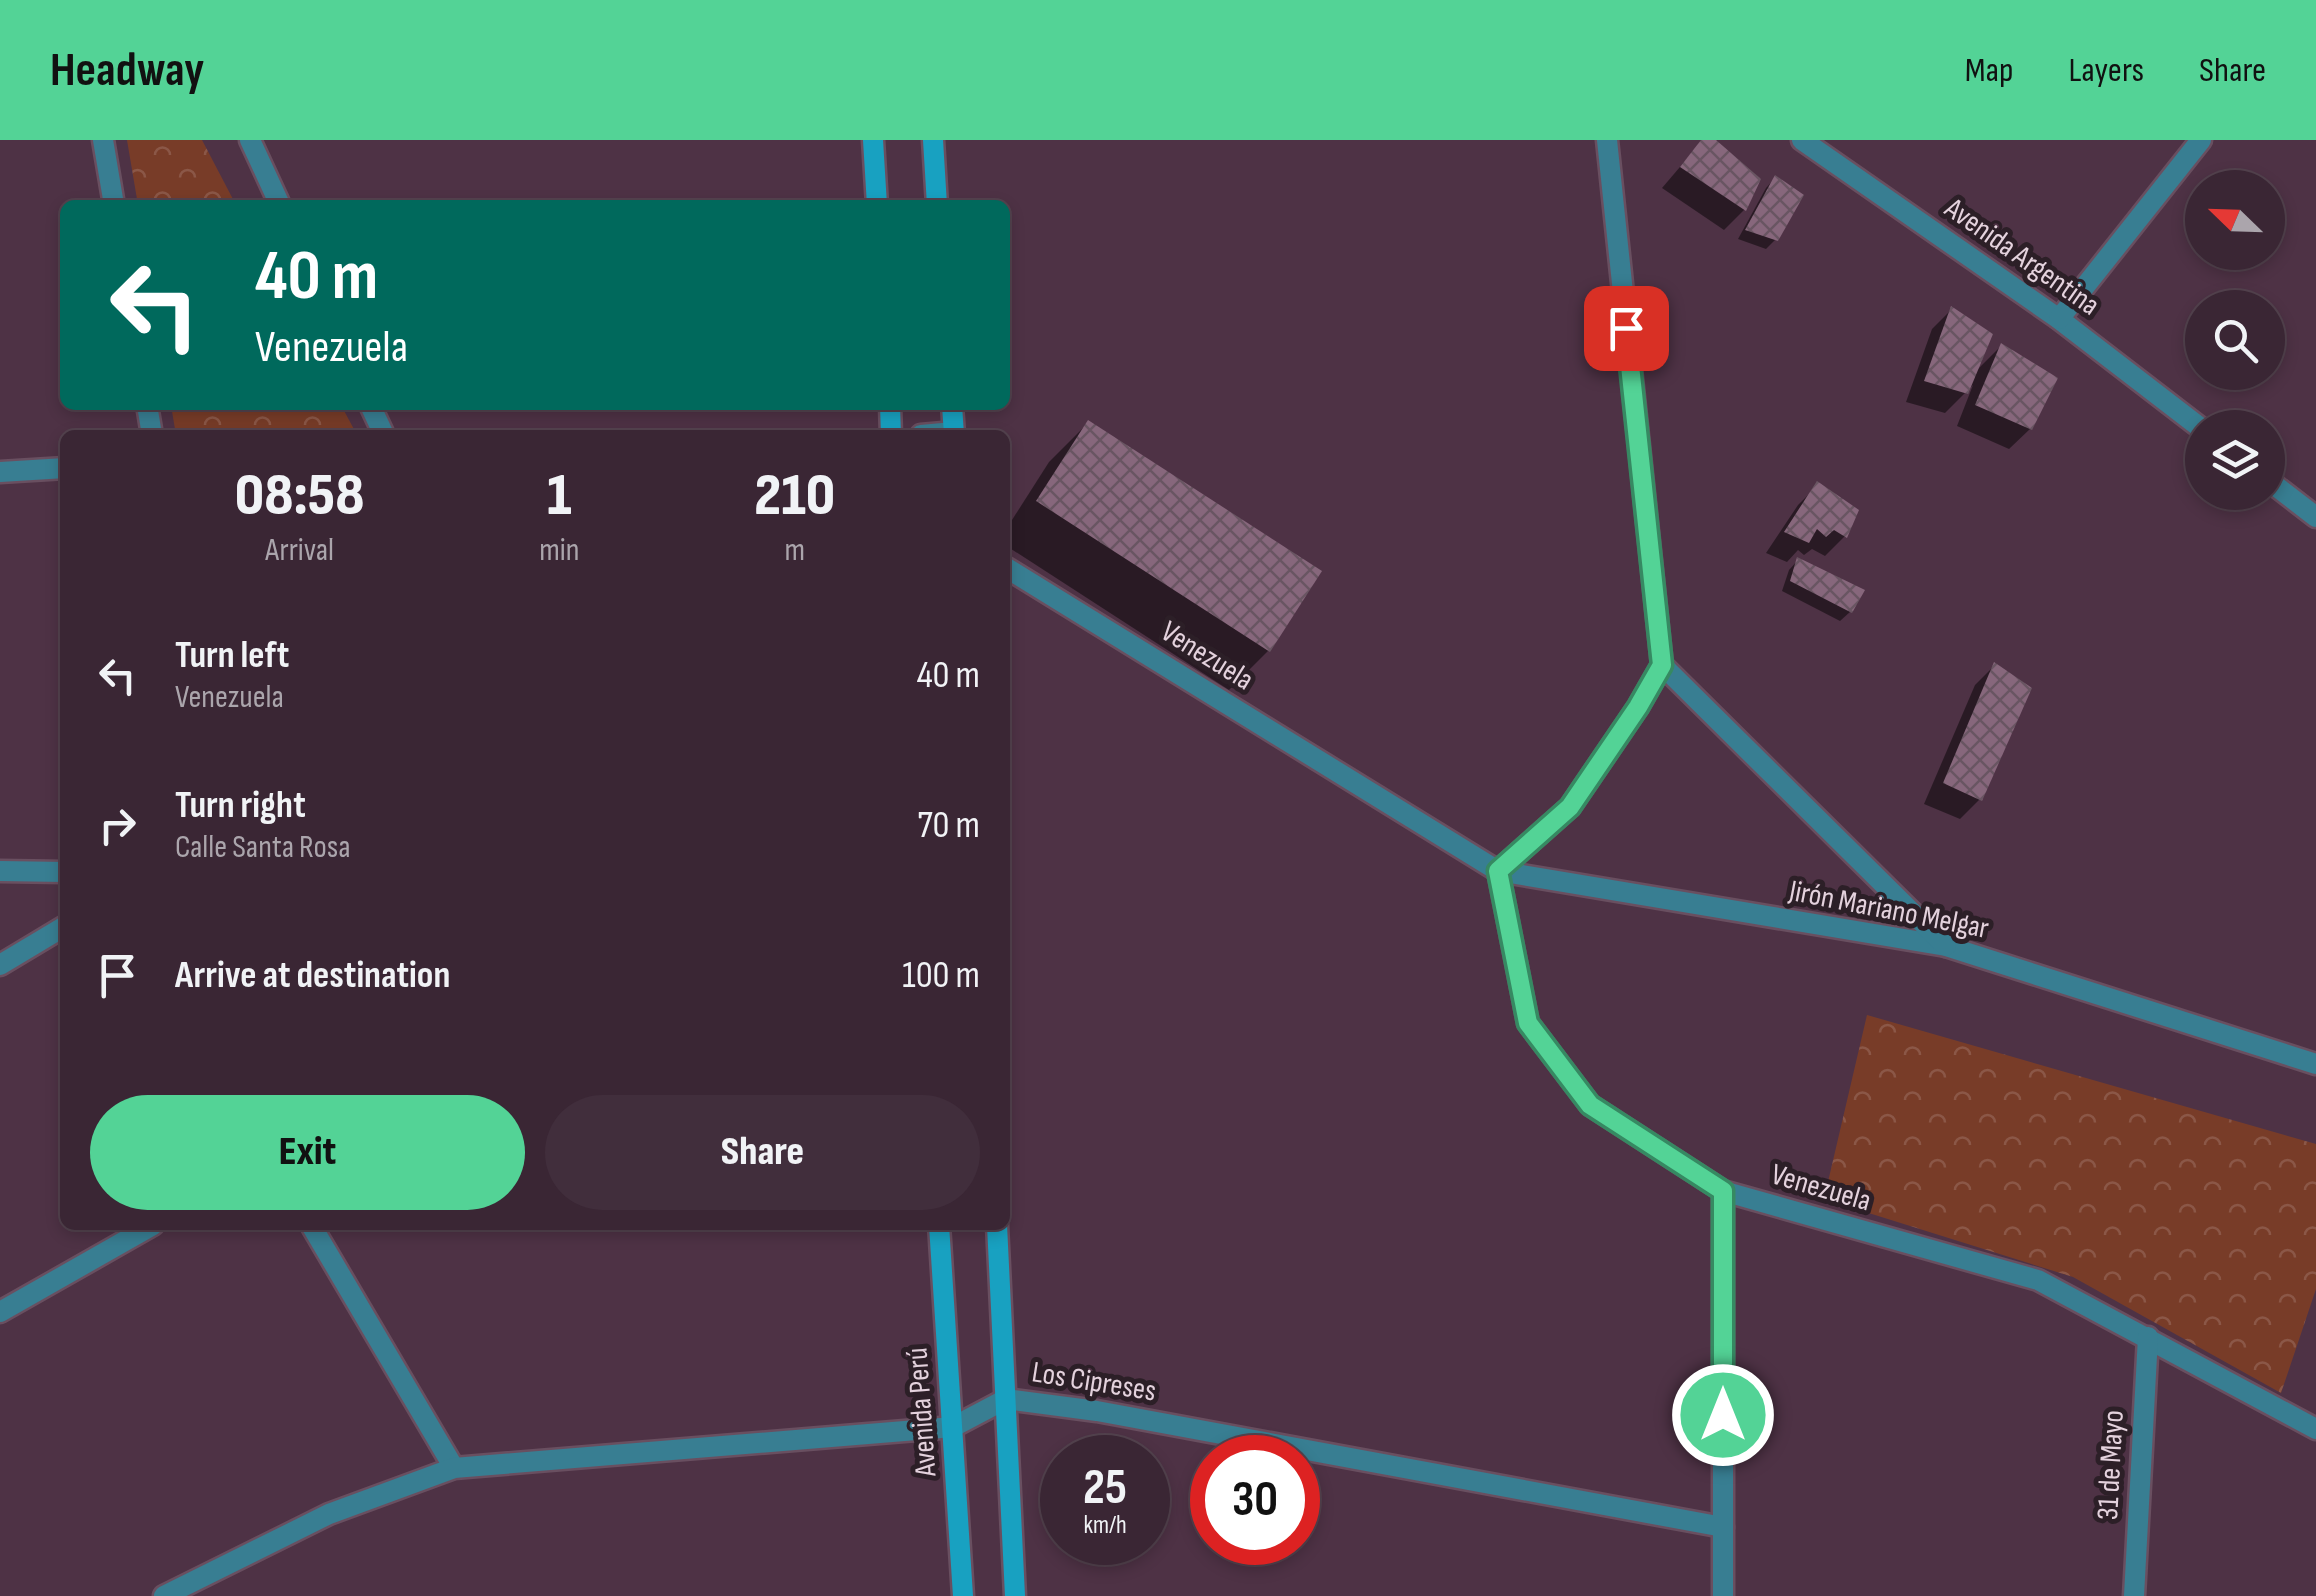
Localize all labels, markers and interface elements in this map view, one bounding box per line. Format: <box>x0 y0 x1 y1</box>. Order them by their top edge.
text: Headway <box>50 42 204 99</box>
text: Map <box>1965 49 2013 92</box>
text: Layers <box>2068 49 2144 92</box>
text: Share <box>2199 49 2266 92</box>
north arrow <box>2185 170 2285 270</box>
map controls <box>2185 170 2285 510</box>
street label: Avenida Argentina <box>1937 190 2106 323</box>
text: 40 m <box>255 235 378 319</box>
icon: left <box>90 240 220 370</box>
pin <box>1584 286 1669 371</box>
button: search <box>2185 290 2285 390</box>
icon: arrive <box>1599 301 1654 356</box>
text: Venezuela <box>255 320 408 375</box>
button: layers <box>2185 410 2285 510</box>
text: 08:58 <box>235 460 364 532</box>
text: 1 <box>547 460 572 532</box>
text: 210 <box>754 460 835 532</box>
text: Arrival <box>265 531 334 570</box>
text: min <box>539 531 579 570</box>
text: m <box>784 531 805 570</box>
street label: Venezuela <box>1154 614 1260 698</box>
text: Turn left <box>175 633 289 678</box>
icon: left <box>90 648 145 703</box>
text: 40 m <box>917 653 980 698</box>
text: Venezuela <box>175 678 284 717</box>
text: Turn right <box>175 783 306 828</box>
icon: right <box>90 798 145 853</box>
text: 70 m <box>918 803 980 848</box>
text: Calle Santa Rosa <box>175 828 350 867</box>
street label: Jirón Mariano Melgar <box>1785 873 1992 947</box>
icon: arrive <box>90 948 145 1003</box>
text: Arrive at destination <box>175 953 450 998</box>
text: 100 m <box>902 953 980 998</box>
button: Exit <box>90 1095 525 1210</box>
button: Share <box>545 1095 980 1210</box>
street label: Venezuela <box>1767 1157 1875 1219</box>
street label: Avenida Perú <box>900 1346 945 1479</box>
street label: Los Cipreses <box>1029 1354 1159 1410</box>
position arrow <box>1671 1363 1775 1467</box>
street label: 31 de Mayo <box>2090 1409 2132 1521</box>
speed limit sign: 30 <box>1190 1435 1320 1565</box>
text: 25 <box>1083 1458 1127 1518</box>
text: km/h <box>1083 1510 1127 1541</box>

